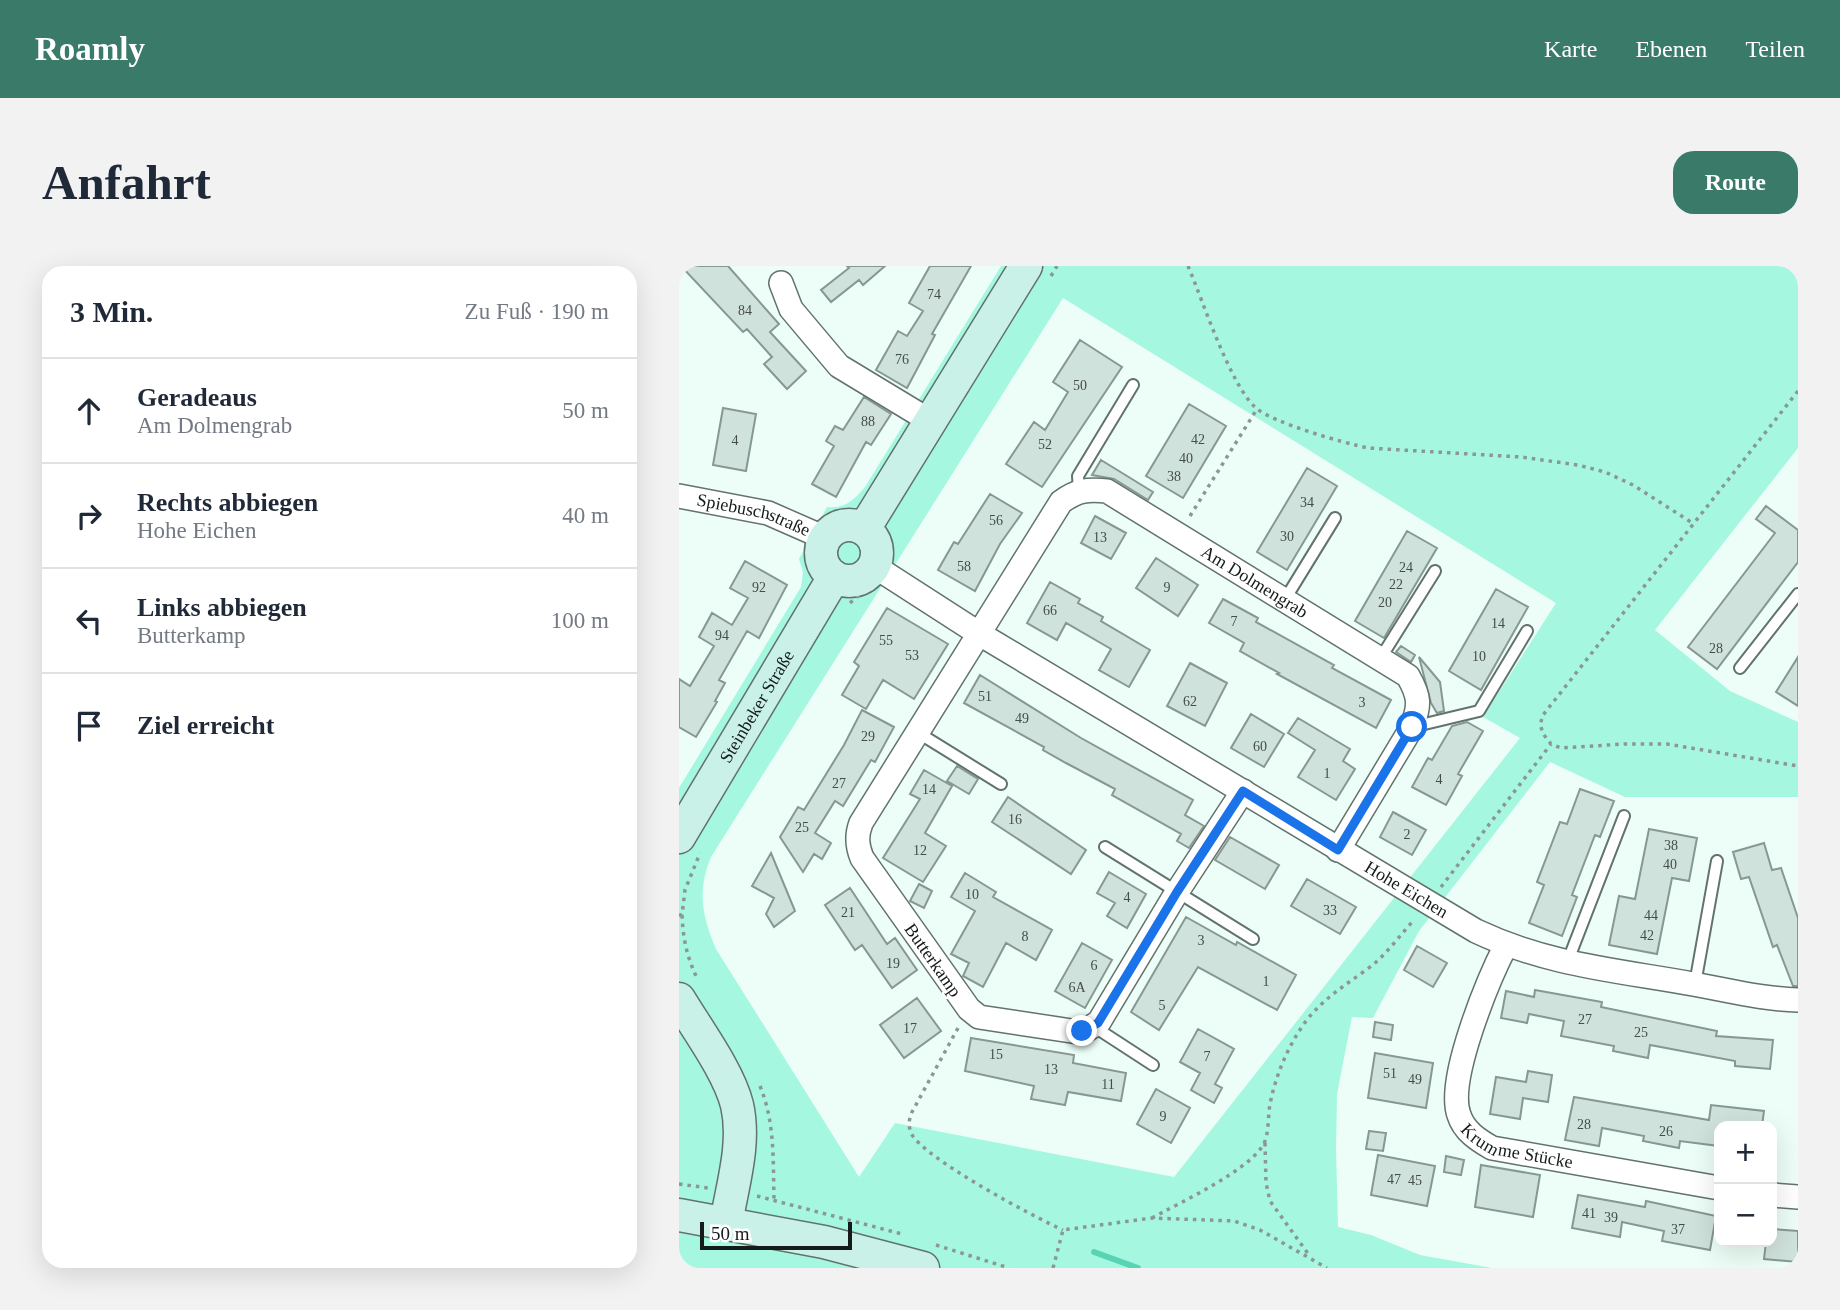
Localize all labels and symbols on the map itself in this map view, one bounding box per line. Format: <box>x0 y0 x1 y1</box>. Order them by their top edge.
house number: 74 <box>927 287 941 302</box>
house number: 84 <box>738 303 752 318</box>
house number: 76 <box>895 352 909 367</box>
house number: 50 <box>1073 378 1087 393</box>
house number: 88 <box>861 414 875 429</box>
house number: 42 <box>1191 432 1205 447</box>
house number: 4 <box>732 433 739 448</box>
house number: 52 <box>1038 437 1052 452</box>
house number: 40 <box>1179 451 1193 466</box>
house number: 38 <box>1167 469 1181 484</box>
street label: Spiebuschstraße <box>695 490 813 540</box>
house number: 34 <box>1300 495 1314 510</box>
house number: 56 <box>989 513 1003 528</box>
house number: 30 <box>1280 529 1294 544</box>
house number: 13 <box>1093 530 1107 545</box>
street label: Am Dolmengrab <box>1198 541 1312 622</box>
house number: 58 <box>957 559 971 574</box>
house number: 24 <box>1399 560 1413 575</box>
house number: 22 <box>1389 577 1403 592</box>
house number: 92 <box>752 580 766 595</box>
house number: 9 <box>1164 580 1171 595</box>
house number: 20 <box>1378 595 1392 610</box>
house number: 66 <box>1043 603 1057 618</box>
house number: 7 <box>1231 614 1238 629</box>
house number: 14 <box>1491 616 1505 631</box>
house number: 94 <box>715 628 729 643</box>
house number: 55 <box>879 633 893 648</box>
house number: 28 <box>1709 641 1723 656</box>
street label: Steinbeker Straße <box>716 647 798 766</box>
house number: 53 <box>905 648 919 663</box>
house number: 10 <box>1472 649 1486 664</box>
house number: 51 <box>978 689 992 704</box>
house number: 62 <box>1183 694 1197 709</box>
house number: 3 <box>1359 695 1366 710</box>
house number: 49 <box>1015 711 1029 726</box>
route start <box>1396 711 1427 742</box>
house number: 29 <box>861 729 875 744</box>
house number: 60 <box>1253 739 1267 754</box>
house number: 1 <box>1324 766 1331 781</box>
house number: 4 <box>1436 772 1443 787</box>
house number: 27 <box>832 776 846 791</box>
house number: 14 <box>922 782 936 797</box>
house number: 16 <box>1008 812 1022 827</box>
house number: 25 <box>795 820 809 835</box>
house number: 2 <box>1404 827 1411 842</box>
house number: 38 <box>1664 838 1678 853</box>
house number: 12 <box>913 843 927 858</box>
street label: Hohe Eichen <box>1361 857 1452 922</box>
house number: 40 <box>1663 857 1677 872</box>
house number: 10 <box>965 887 979 902</box>
house number: 4 <box>1124 890 1131 905</box>
house number: 33 <box>1323 903 1337 918</box>
house number: 21 <box>841 905 855 920</box>
house number: 44 <box>1644 908 1658 923</box>
street label: Butterkamp <box>900 919 966 1001</box>
house number: 42 <box>1640 928 1654 943</box>
house number: 8 <box>1022 929 1029 944</box>
house number: 3 <box>1198 933 1205 948</box>
house number: 19 <box>886 956 900 971</box>
house number: 6 <box>1091 958 1098 973</box>
house number: 1 <box>1263 974 1270 989</box>
house number: 6A <box>1068 980 1086 995</box>
house number: 5 <box>1159 998 1166 1013</box>
house number: 27 <box>1578 1012 1592 1027</box>
route end <box>1066 1015 1097 1046</box>
house number: 17 <box>903 1021 917 1036</box>
house number: 25 <box>1634 1025 1648 1040</box>
house number: 15 <box>989 1047 1003 1062</box>
house number: 7 <box>1204 1049 1211 1064</box>
house number: 13 <box>1044 1062 1058 1077</box>
house number: 51 <box>1383 1066 1397 1081</box>
house number: 49 <box>1408 1072 1422 1087</box>
house number: 11 <box>1101 1077 1115 1092</box>
house number: 9 <box>1160 1109 1167 1124</box>
house number: 28 <box>1577 1117 1591 1132</box>
street label: Krumme Stücke <box>1457 1119 1574 1172</box>
house number: 26 <box>1659 1124 1673 1139</box>
house number: 47 <box>1387 1172 1401 1187</box>
house number: 45 <box>1408 1173 1422 1188</box>
house number: 41 <box>1582 1206 1596 1221</box>
house number: 39 <box>1604 1210 1618 1225</box>
scale bar <box>700 1219 852 1251</box>
house number: 37 <box>1671 1222 1685 1237</box>

